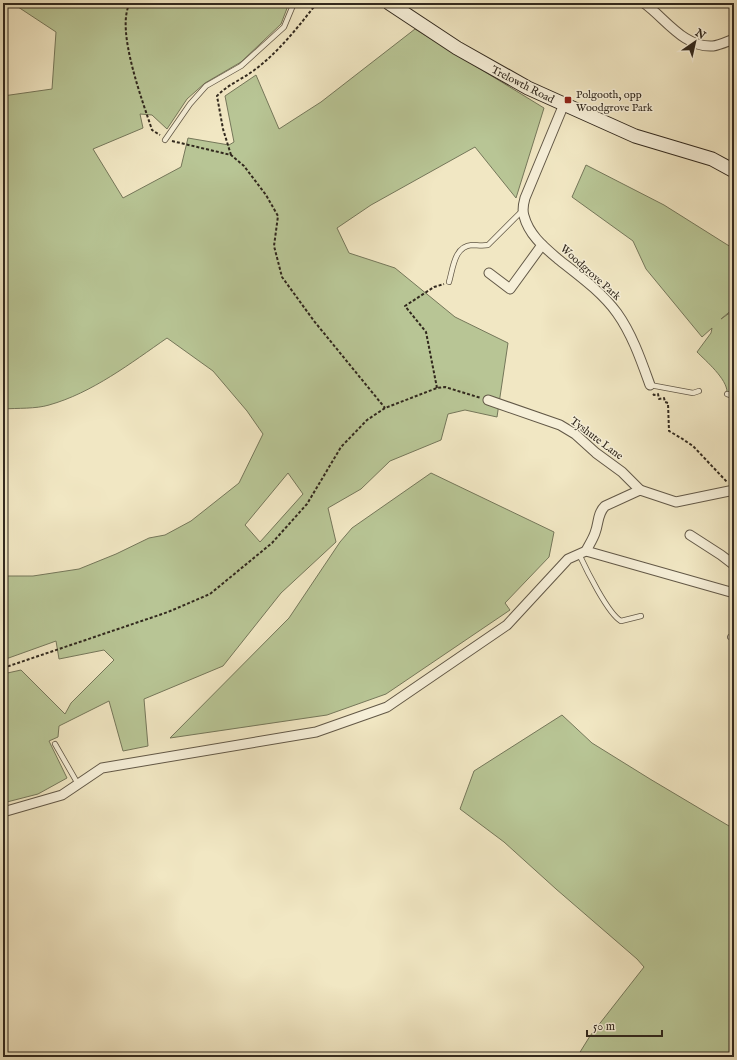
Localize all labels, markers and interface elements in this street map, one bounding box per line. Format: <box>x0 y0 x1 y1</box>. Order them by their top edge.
north arrow <box>675 22 715 62</box>
text: N <box>691 26 708 43</box>
street label: Trelowth Road <box>489 63 557 107</box>
place label: Polgooth, opp Woodgrove Park <box>576 88 653 115</box>
marker: Polgooth, opp Woodgrove Park <box>563 95 573 105</box>
street label: Woodgrove Park <box>557 242 624 304</box>
street label: Tyshute Lane <box>567 414 626 463</box>
scale bar <box>587 1012 662 1038</box>
text: 50 m <box>593 1019 615 1034</box>

